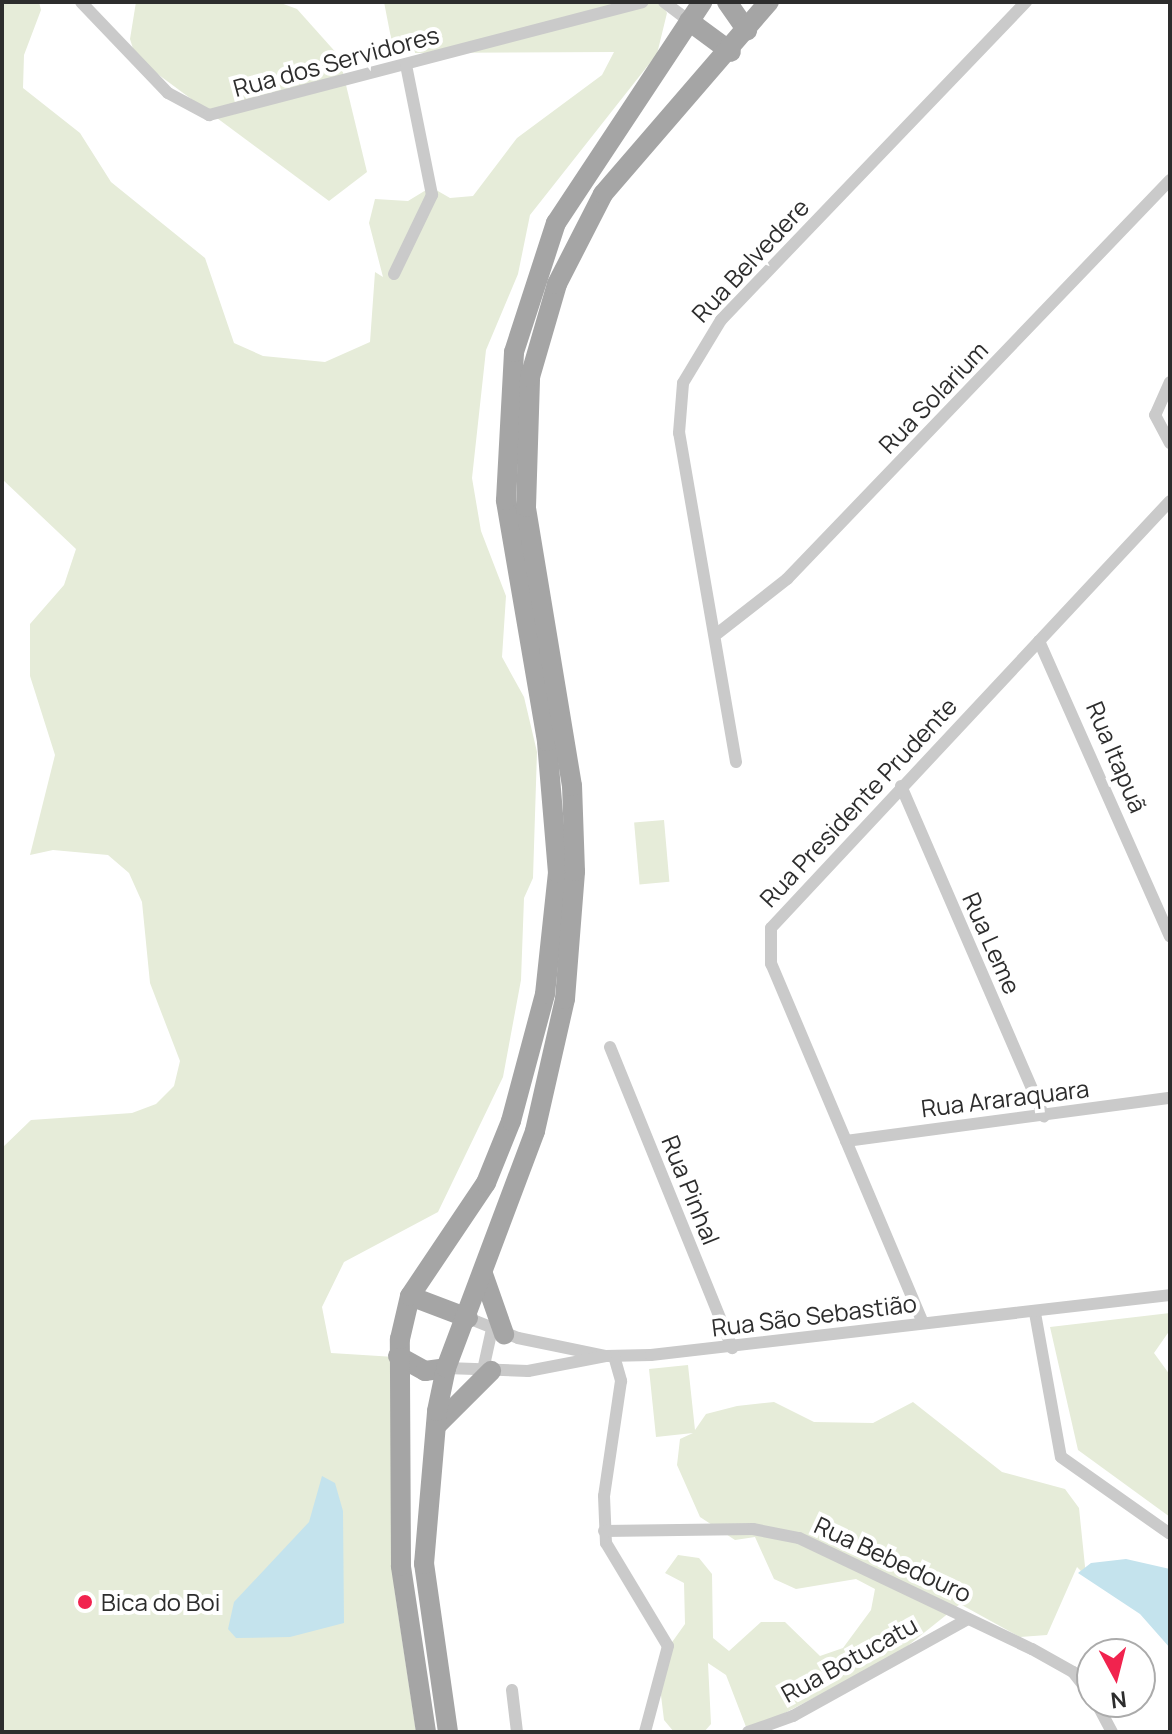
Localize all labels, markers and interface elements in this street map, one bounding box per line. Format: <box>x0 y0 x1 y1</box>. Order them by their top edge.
street label: Rua dos Servidores <box>230 20 442 102</box>
street label: Rua Belvedere <box>685 192 815 328</box>
street label: Rua Solarium <box>873 335 993 459</box>
street label: Rua Presidente Prudente <box>754 691 962 913</box>
street label: Rua Itapuã <box>1081 697 1153 817</box>
street label: Rua Leme <box>957 888 1027 998</box>
street label: Rua Araraquara <box>919 1073 1091 1123</box>
street label: Rua Pinhal <box>656 1131 726 1249</box>
street label: Rua São Sebastião <box>710 1288 918 1342</box>
street label: Rua Bebedouro <box>810 1510 976 1608</box>
place label: Bica do Boi <box>101 1588 220 1616</box>
marker: Bica do Boi <box>76 1593 94 1611</box>
street label: Rua Botucatu <box>776 1610 922 1708</box>
north arrow <box>1076 1638 1156 1718</box>
text: N <box>1109 1684 1128 1716</box>

